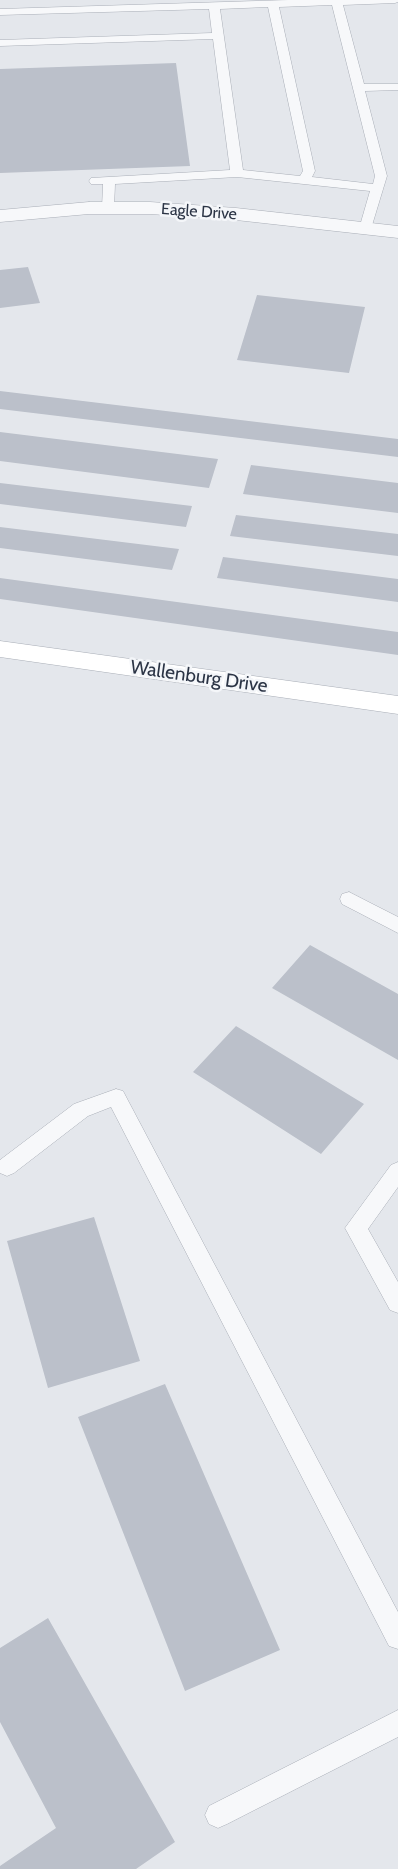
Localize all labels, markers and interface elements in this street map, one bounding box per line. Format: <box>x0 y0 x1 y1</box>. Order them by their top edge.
street label: Eagle Drive <box>160 200 238 224</box>
street label: Wallenburg Drive <box>129 656 269 698</box>

